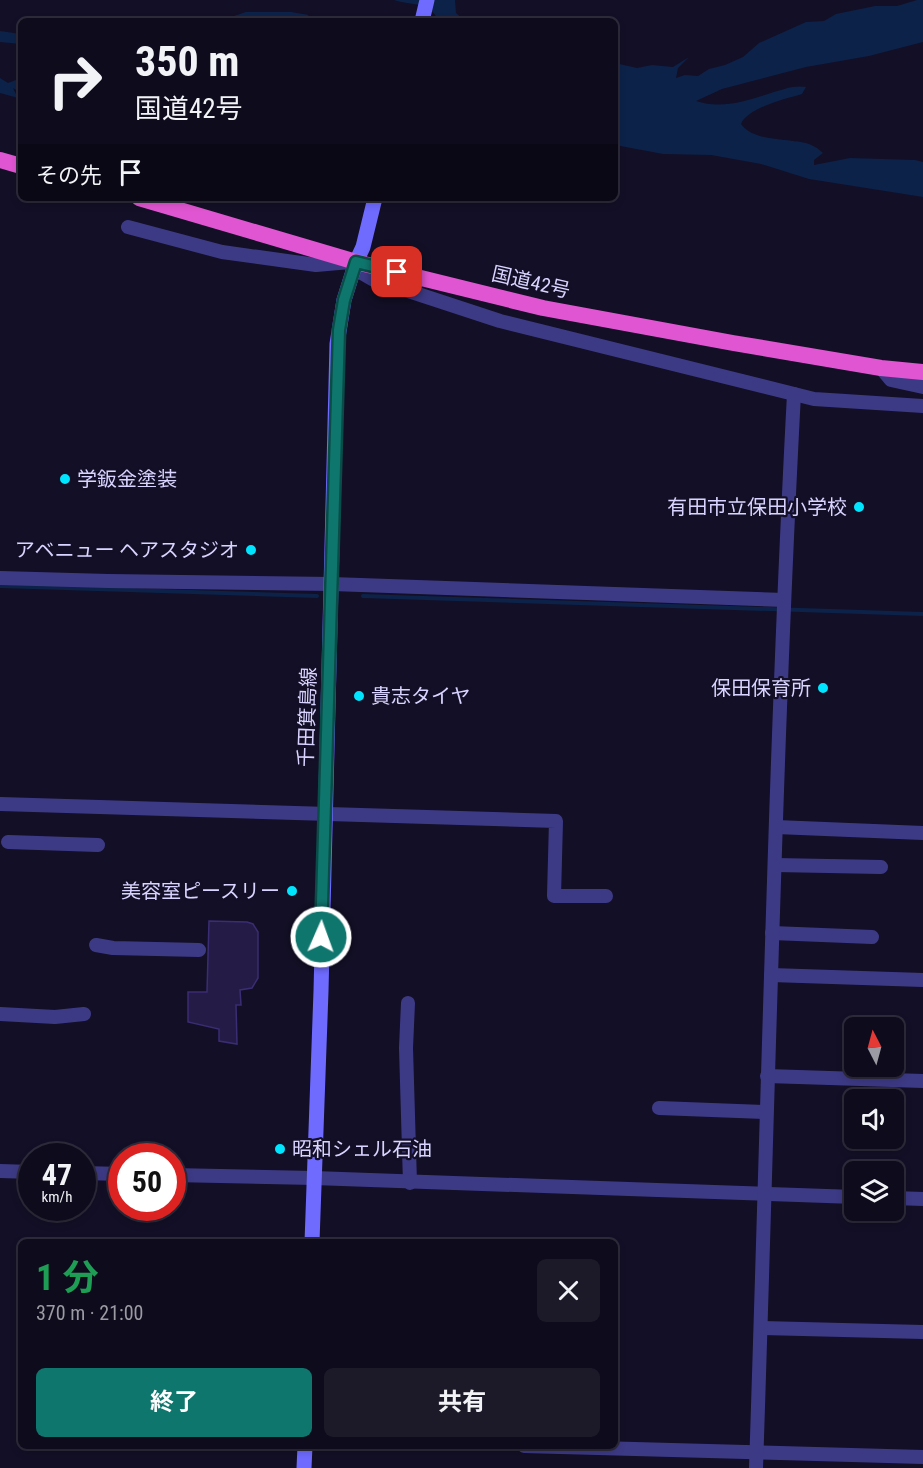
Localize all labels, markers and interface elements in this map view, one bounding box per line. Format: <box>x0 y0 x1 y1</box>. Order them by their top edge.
text: 350 m <box>135 37 240 86</box>
icon: right <box>36 42 114 120</box>
text: 国道42号 <box>135 93 243 125</box>
icon: arrive <box>114 156 147 189</box>
text: その先 <box>36 163 102 188</box>
pin <box>371 246 422 297</box>
icon: arrive <box>380 255 413 288</box>
street label: 国道42号 <box>489 261 573 303</box>
place label: 学鈑金塗装 <box>77 467 177 491</box>
marker: 学鈑金塗装 <box>58 472 72 486</box>
place label: 有田市立保田小学校 <box>667 495 847 519</box>
marker: 有田市立保田小学校 <box>852 500 866 514</box>
place label: アベニュー ヘアスタジオ <box>15 538 239 562</box>
marker: アベニュー ヘアスタジオ <box>244 543 258 557</box>
street label: 千田箕島線 <box>293 667 321 767</box>
place label: 保田保育所 <box>711 676 811 700</box>
marker: 保田保育所 <box>816 681 830 695</box>
place label: 貴志タイヤ <box>371 684 470 708</box>
marker: 貴志タイヤ <box>352 689 366 703</box>
place label: 美容室ピースリー <box>121 879 280 903</box>
marker: 美容室ピースリー <box>285 884 299 898</box>
position arrow <box>289 905 353 969</box>
north arrow <box>844 1017 904 1077</box>
map controls <box>844 1017 904 1221</box>
button: sound <box>844 1089 904 1149</box>
place label: 昭和シェル石油 <box>292 1137 432 1161</box>
marker: 昭和シェル石油 <box>273 1142 287 1156</box>
speed limit sign: 50 <box>108 1143 186 1221</box>
text: 47 <box>42 1157 72 1192</box>
button: layers <box>844 1161 904 1221</box>
text: km/h <box>42 1188 72 1206</box>
text: 1 分 <box>36 1257 99 1299</box>
button: close <box>537 1259 600 1322</box>
text: 370 m · 21:00 <box>36 1301 143 1325</box>
button: 終了 <box>36 1368 312 1437</box>
button: 共有 <box>324 1368 600 1437</box>

